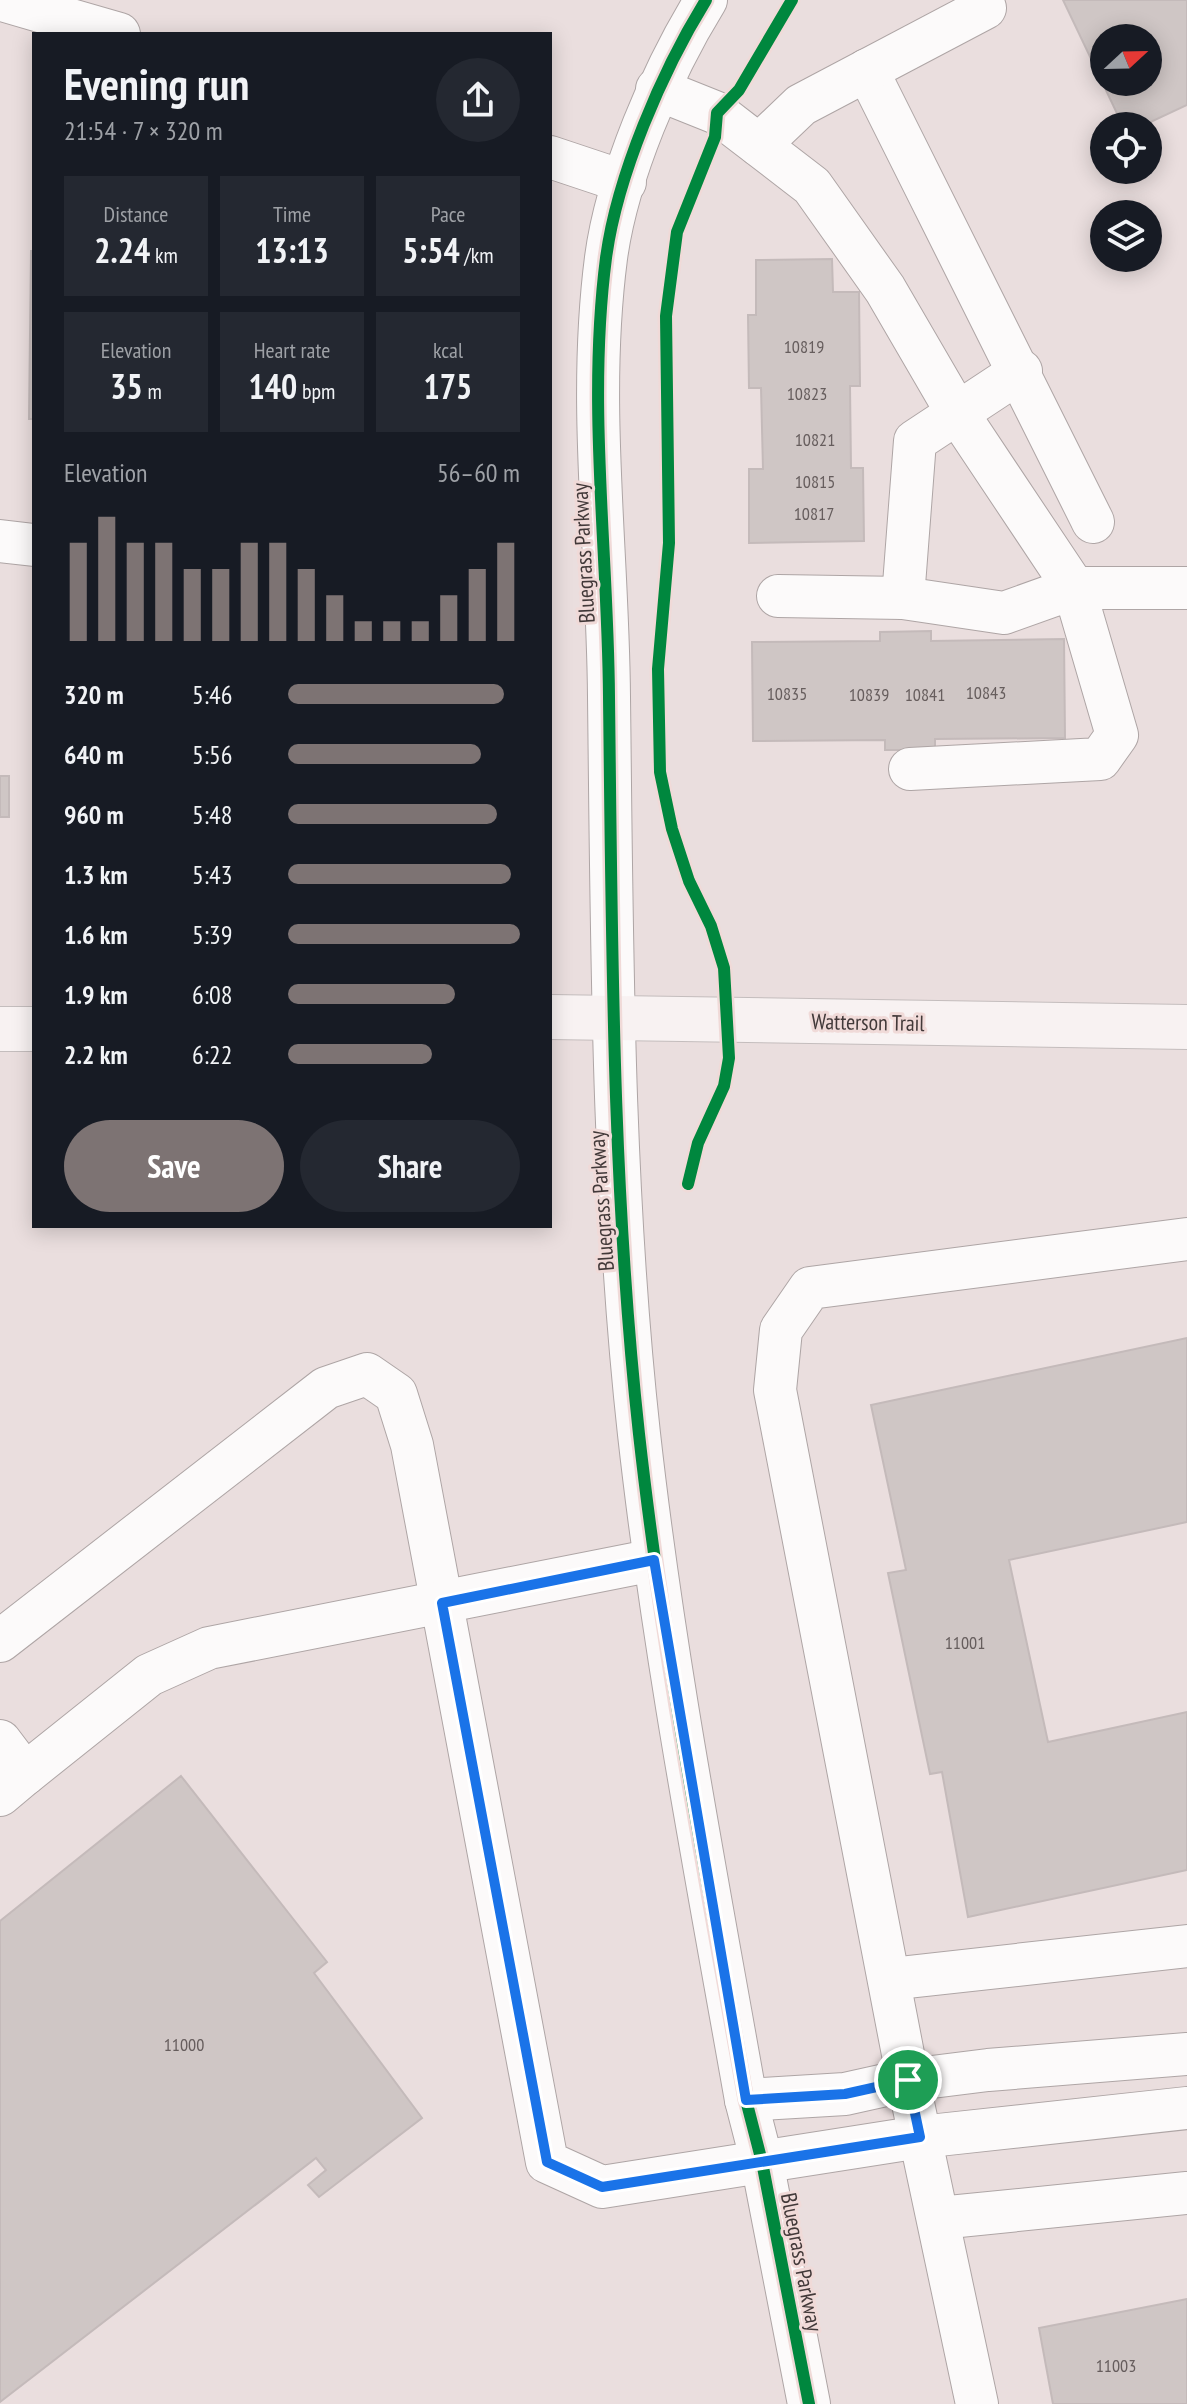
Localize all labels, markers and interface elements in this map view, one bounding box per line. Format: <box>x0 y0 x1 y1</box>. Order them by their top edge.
north arrow <box>1090 24 1162 96</box>
map controls <box>1090 24 1162 272</box>
text: Evening run <box>64 55 249 112</box>
button: share <box>436 58 520 142</box>
button: locate <box>1090 112 1162 184</box>
text: 21:54 · 7 × 320 m <box>64 114 223 147</box>
text: Distance <box>104 200 168 228</box>
text: Time <box>273 200 311 228</box>
text: Pace <box>431 200 465 228</box>
button: layers <box>1090 200 1162 272</box>
text: 2.24 <box>94 228 150 272</box>
text: 13:13 <box>255 228 329 272</box>
text: 5:54 <box>402 228 460 272</box>
text: km <box>150 241 178 269</box>
text: /km <box>460 241 494 269</box>
house number: 10819 <box>784 335 824 358</box>
text: Elevation <box>101 336 171 364</box>
text: Heart rate <box>254 336 330 364</box>
text: kcal <box>433 336 463 364</box>
text: 35 <box>110 364 143 408</box>
text: 140 <box>249 364 297 408</box>
text: 175 <box>424 364 472 408</box>
text: m <box>143 377 162 405</box>
text: bpm <box>297 377 335 405</box>
house number: 10823 <box>787 382 827 405</box>
house number: 10821 <box>795 428 835 451</box>
text: Elevation <box>64 456 147 489</box>
text: 56–60 m <box>437 456 520 489</box>
house number: 10815 <box>795 470 835 493</box>
street label: Bluegrass Parkway <box>565 481 601 624</box>
house number: 10817 <box>794 502 834 525</box>
text: 320 m <box>64 678 124 711</box>
text: 5:46 <box>192 678 232 711</box>
house number: 10843 <box>966 681 1006 704</box>
house number: 10835 <box>767 682 807 705</box>
house number: 10839 <box>849 683 889 706</box>
house number: 10841 <box>905 683 945 706</box>
text: 640 m <box>64 738 124 771</box>
text: 5:56 <box>192 738 232 771</box>
text: 960 m <box>64 798 124 831</box>
text: 5:48 <box>192 798 232 831</box>
text: 1.3 km <box>64 858 128 891</box>
text: 5:43 <box>192 858 232 891</box>
text: 1.6 km <box>64 918 128 951</box>
text: 5:39 <box>192 918 232 951</box>
text: 1.9 km <box>64 978 128 1011</box>
text: 6:08 <box>192 978 232 1011</box>
street label: Watterson Trail <box>811 1007 926 1037</box>
text: 2.2 km <box>64 1038 128 1071</box>
text: 6:22 <box>192 1038 232 1071</box>
button: Save <box>64 1120 284 1212</box>
button: Share <box>300 1120 520 1212</box>
street label: Bluegrass Parkway <box>582 1129 620 1272</box>
house number: 11001 <box>945 1631 985 1654</box>
house number: 11000 <box>164 2033 204 2056</box>
pin <box>874 2046 942 2114</box>
icon: arrive <box>886 2058 930 2102</box>
street label: Bluegrass Parkway <box>775 2190 829 2334</box>
house number: 11003 <box>1096 2354 1136 2377</box>

